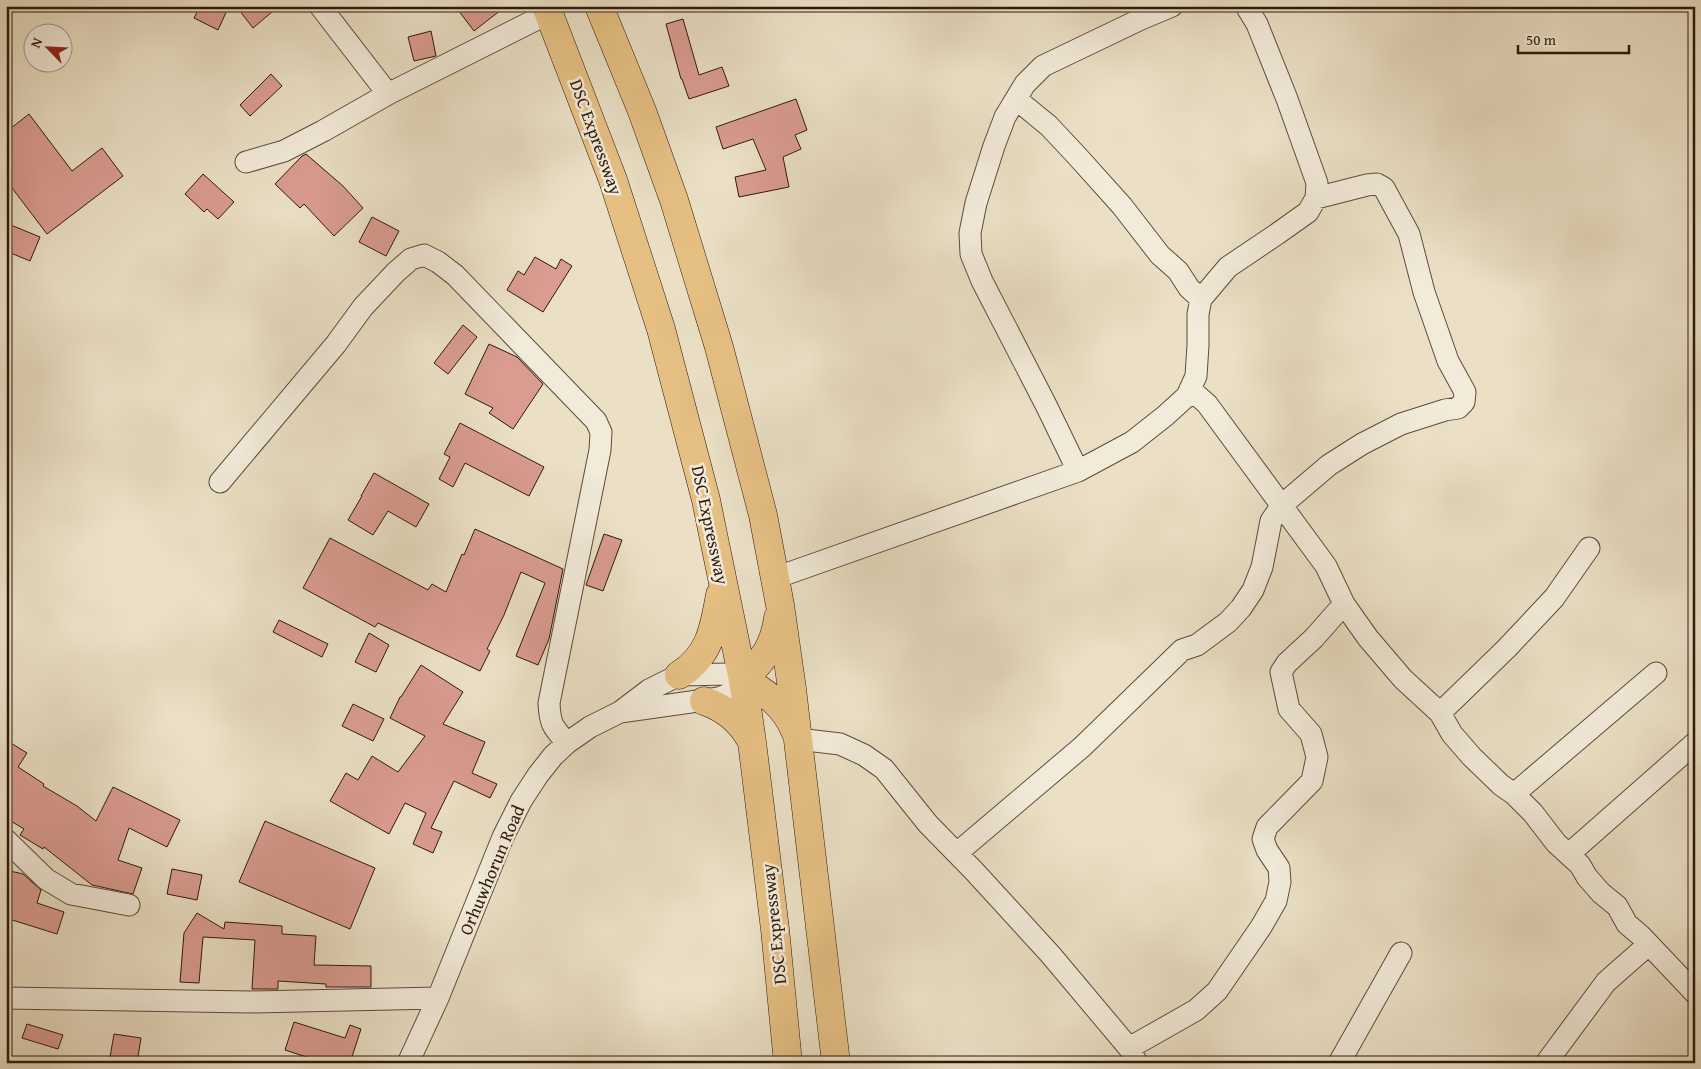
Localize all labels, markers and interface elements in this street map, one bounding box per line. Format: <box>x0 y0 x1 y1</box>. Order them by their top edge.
north arrow <box>22 22 72 72</box>
scale bar <box>1518 22 1630 54</box>
text: 50 m <box>1526 29 1557 50</box>
text: N <box>25 34 47 51</box>
street label: DSC Expressway <box>563 75 630 198</box>
street label: DSC Expressway <box>685 463 736 587</box>
street label: Orhuwhorun Road <box>452 800 531 939</box>
street label: DSC Expressway <box>754 862 793 986</box>

